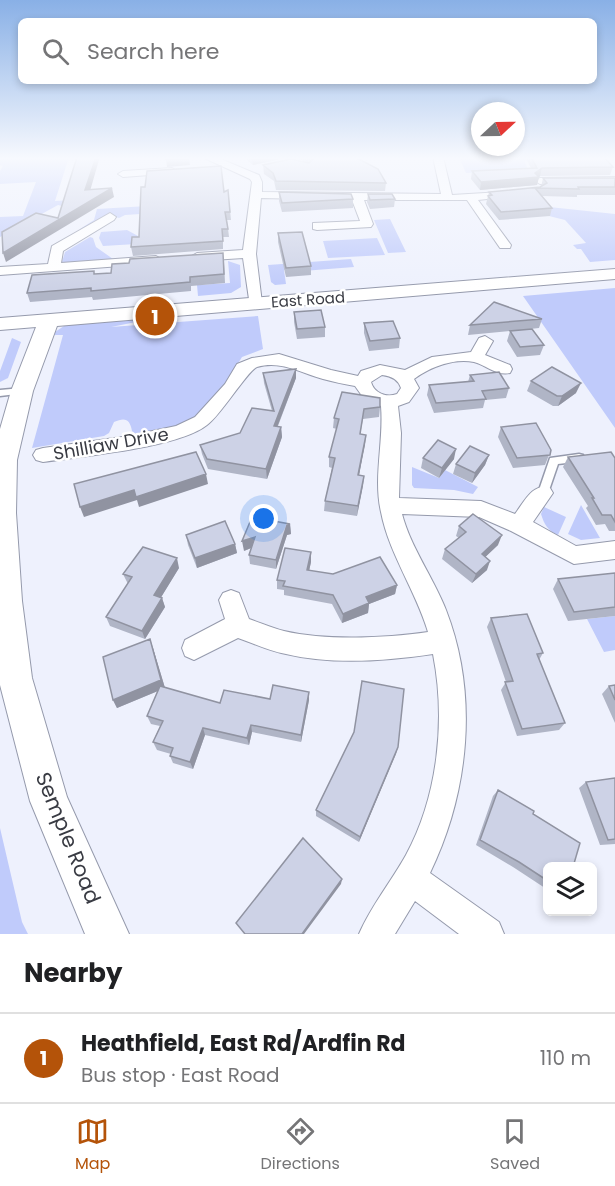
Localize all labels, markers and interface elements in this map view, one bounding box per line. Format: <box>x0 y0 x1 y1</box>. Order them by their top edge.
search box <box>18 18 597 84</box>
icon: search <box>39 35 72 68</box>
text: Search here <box>87 36 220 67</box>
north arrow <box>471 102 525 156</box>
street label: East Road <box>270 286 346 313</box>
pin: 1 <box>136 294 174 338</box>
street label: Shilliaw Drive <box>51 421 171 466</box>
your location <box>249 504 278 533</box>
street label: Semple Road <box>29 768 108 908</box>
map controls <box>543 862 597 916</box>
button: layers <box>543 862 597 916</box>
text: Nearby <box>24 955 122 991</box>
text: Heathfield, East Rd/Ardfin Rd <box>81 1028 405 1059</box>
text: 1 <box>40 1044 47 1072</box>
text: 110 m <box>540 1044 591 1072</box>
text: Bus stop · East Road <box>81 1061 280 1089</box>
tab: Map <box>75 1115 110 1176</box>
tab: Directions <box>261 1115 340 1176</box>
tab: Saved <box>490 1115 540 1176</box>

